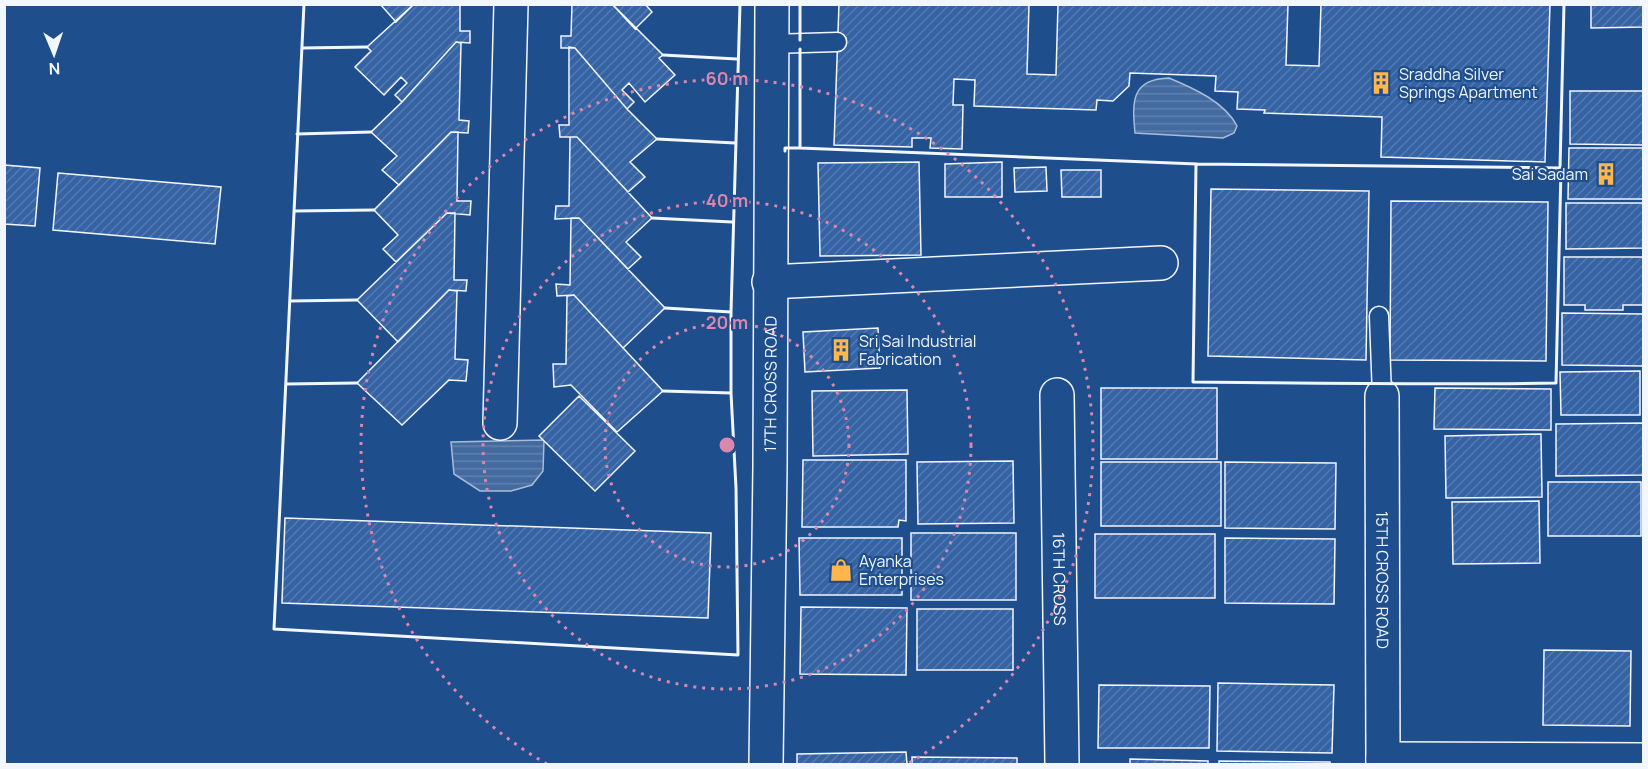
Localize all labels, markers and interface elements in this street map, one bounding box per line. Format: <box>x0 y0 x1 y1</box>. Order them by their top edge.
north arrow <box>24 24 84 84</box>
text: N <box>48 58 61 80</box>
place label: Sraddha Silver Springs Apartment <box>1399 63 1538 103</box>
text: 60 m <box>706 66 748 90</box>
building icon: Sraddha Silver Springs Apartment <box>1368 70 1394 96</box>
building icon: Sai Sadam <box>1593 161 1619 187</box>
place label: Sai Sadam <box>1512 163 1588 185</box>
text: 40 m <box>706 188 748 212</box>
text: 20 m <box>706 310 748 334</box>
street label: 17TH CROSS ROAD <box>759 315 782 452</box>
place label: Sri Sai Industrial Fabrication <box>859 330 976 370</box>
building icon: Sri Sai Industrial Fabrication <box>828 337 854 363</box>
centre of rings <box>717 435 737 455</box>
street label: 15TH CROSS ROAD <box>1371 511 1394 649</box>
street label: 16TH CROSS <box>1048 532 1071 626</box>
place label: Ayanka Enterprises <box>859 550 944 590</box>
shop icon: Ayanka Enterprises <box>828 557 854 583</box>

